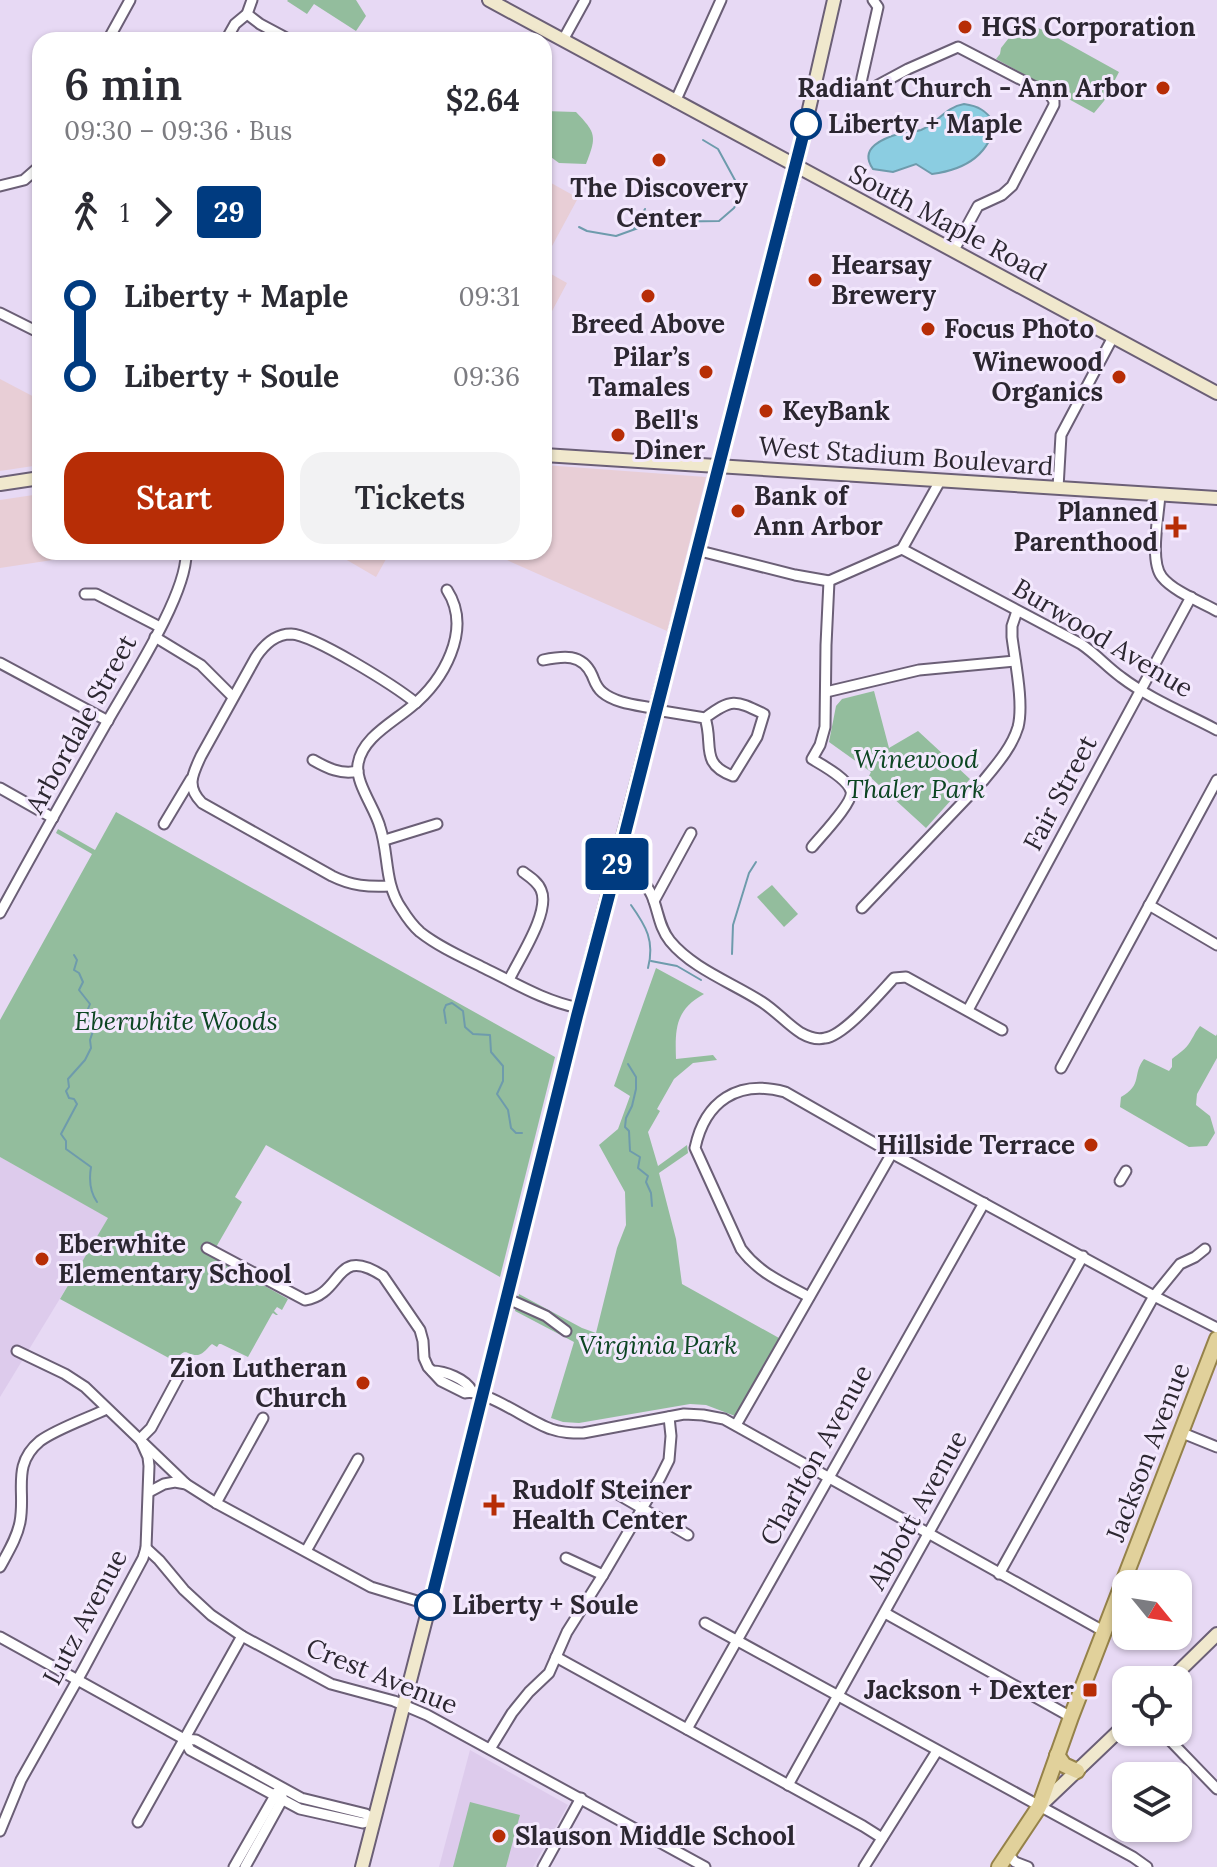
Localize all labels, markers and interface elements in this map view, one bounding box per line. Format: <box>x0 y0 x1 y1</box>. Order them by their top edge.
place label: HGS Corporation <box>981 10 1196 43</box>
marker: HGS Corporation <box>956 18 974 36</box>
text: 6 min <box>64 56 182 112</box>
place label: Radiant Church - Ann Arbor <box>797 71 1148 104</box>
marker: Radiant Church - Ann Arbor <box>1154 79 1172 97</box>
text: $2.64 <box>446 81 520 119</box>
place label: Liberty + Maple <box>828 107 1022 140</box>
marker: Liberty + Maple <box>791 109 821 139</box>
text: 09:30 – 09:36 · Bus <box>64 114 292 147</box>
marker: The Discovery Center <box>650 151 668 169</box>
street label: South Maple Road <box>844 157 1053 289</box>
place label: The Discovery Center <box>570 171 748 234</box>
icon: walk <box>64 190 108 234</box>
icon: forward <box>141 190 185 234</box>
text: 29 <box>213 194 245 230</box>
text: 1 <box>120 196 129 229</box>
place label: Hearsay Brewery <box>831 248 937 311</box>
marker: Hearsay Brewery <box>806 271 824 289</box>
text: Liberty + Maple <box>124 277 348 315</box>
text: 09:31 <box>458 280 520 313</box>
marker: Breed Above <box>639 287 657 305</box>
place label: Breed Above <box>571 307 725 340</box>
place label: Focus Photo <box>944 312 1094 345</box>
marker: Focus Photo <box>919 320 937 338</box>
place label: Pilar’s Tamales <box>588 340 690 403</box>
place label: Winewood Organics <box>972 345 1103 408</box>
text: Liberty + Soule <box>124 357 339 395</box>
text: 09:36 <box>453 360 520 393</box>
marker: Pilar’s Tamales <box>697 363 715 381</box>
marker: Winewood Organics <box>1110 368 1128 386</box>
place label: KeyBank <box>782 394 890 427</box>
marker: KeyBank <box>757 402 775 420</box>
place label: Bell's Diner <box>634 403 706 466</box>
marker: Bell's Diner <box>609 426 627 444</box>
street label: West Stadium Boulevard <box>758 429 1054 482</box>
button: Start <box>64 452 284 544</box>
button: Tickets <box>300 452 520 544</box>
place label: Bank of Ann Arbor <box>754 479 883 542</box>
place label: Planned Parenthood <box>1014 495 1158 558</box>
marker: Bank of Ann Arbor <box>729 502 747 520</box>
marker: Planned Parenthood <box>1165 516 1187 538</box>
street label: Burwood Avenue <box>1007 571 1199 704</box>
street label: Arbordale Street <box>17 629 143 820</box>
street label: Fair Street <box>1015 730 1104 856</box>
park label: Winewood Thaler Park <box>847 742 985 805</box>
line badge: 29 <box>581 838 653 890</box>
text: 29 <box>601 846 633 882</box>
park label: Eberwhite Woods <box>74 1004 278 1037</box>
place label: Hillside Terrace <box>877 1128 1075 1161</box>
marker: Hillside Terrace <box>1082 1136 1100 1154</box>
place label: Eberwhite Elementary School <box>58 1227 292 1290</box>
marker: Eberwhite Elementary School <box>33 1250 51 1268</box>
park label: Virginia Park <box>578 1328 738 1361</box>
place label: Zion Lutheran Church <box>170 1351 347 1414</box>
street label: Jackson Avenue <box>1098 1358 1197 1547</box>
street label: Charlton Avenue <box>752 1359 879 1551</box>
marker: Zion Lutheran Church <box>354 1374 372 1392</box>
street label: Abbott Avenue <box>859 1424 974 1596</box>
place label: Rudolf Steiner Health Center <box>512 1473 693 1536</box>
marker: Rudolf Steiner Health Center <box>483 1494 505 1516</box>
street label: Lutz Avenue <box>35 1543 134 1690</box>
north arrow <box>1112 1570 1192 1650</box>
map controls <box>1112 1570 1192 1842</box>
place label: Liberty + Soule <box>452 1588 639 1621</box>
marker: Liberty + Soule <box>415 1590 445 1620</box>
street label: Crest Avenue <box>302 1630 463 1721</box>
button: locate <box>1112 1666 1192 1746</box>
place label: Jackson + Dexter <box>864 1673 1075 1706</box>
marker: Jackson + Dexter <box>1081 1681 1099 1699</box>
button: layers <box>1112 1762 1192 1842</box>
place label: Slauson Middle School <box>515 1819 795 1852</box>
marker: Slauson Middle School <box>490 1827 508 1845</box>

